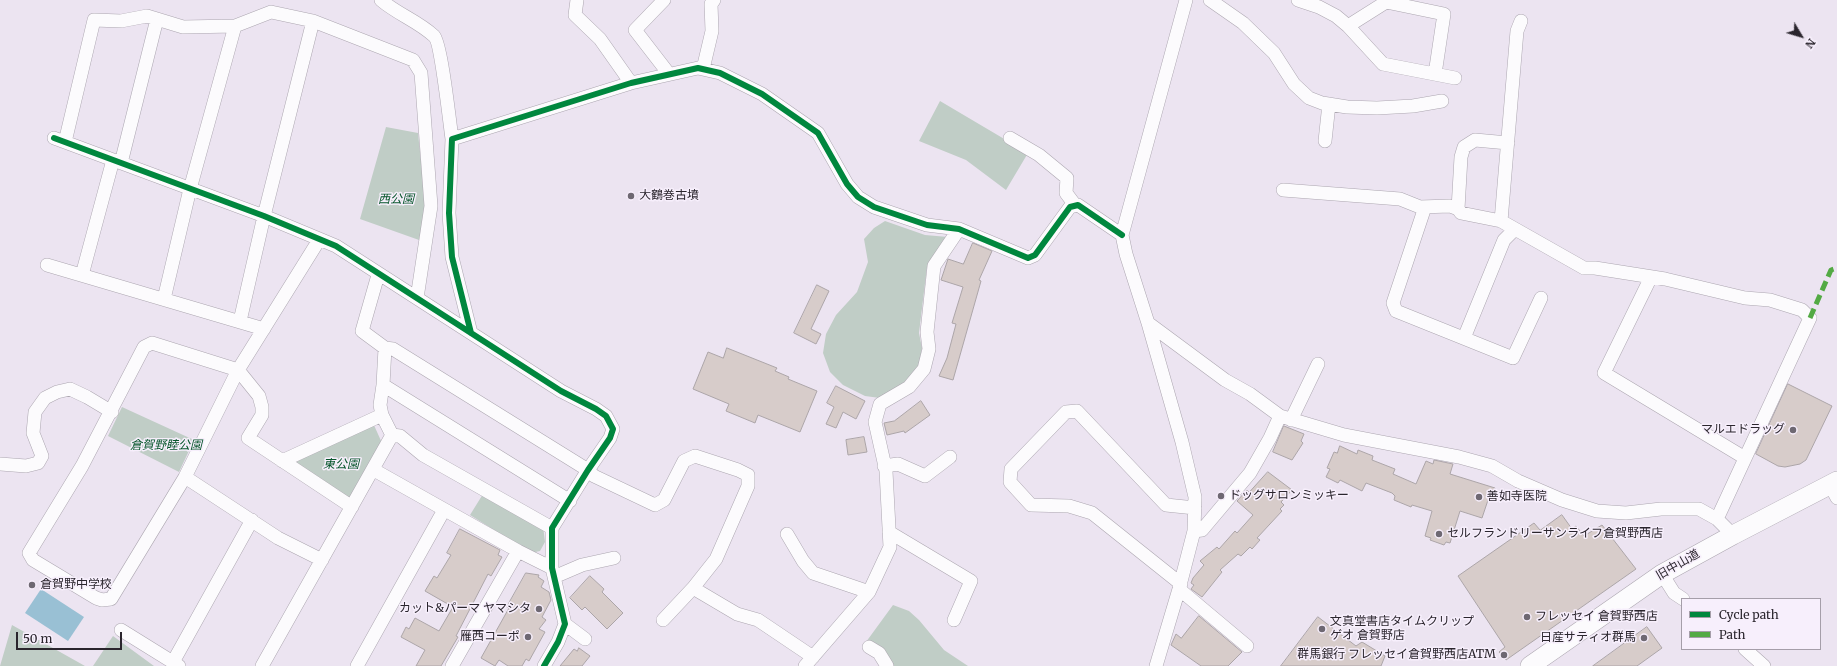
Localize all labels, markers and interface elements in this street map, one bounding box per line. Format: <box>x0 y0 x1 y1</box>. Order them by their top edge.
north arrow <box>1781 16 1821 56</box>
text: N <box>1802 36 1819 51</box>
place label: 大鶴巻古墳 <box>639 189 699 203</box>
marker: 大鶴巻古墳 <box>626 191 636 201</box>
park label: 西公園 <box>378 193 414 207</box>
place label: マルエドラッグ <box>1701 423 1785 437</box>
marker: マルエドラッグ <box>1788 425 1798 435</box>
park label: 倉賀野睦公園 <box>130 439 202 453</box>
park label: 東公園 <box>323 458 359 472</box>
place label: ドッグサロンミッキー <box>1229 489 1349 503</box>
place label: 善如寺医院 <box>1487 490 1547 504</box>
marker: ドッグサロンミッキー <box>1216 491 1226 501</box>
marker: 善如寺医院 <box>1474 492 1484 502</box>
place label: セルフランドリーサンライフ倉賀野西店 <box>1447 527 1663 541</box>
marker: セルフランドリーサンライフ倉賀野西店 <box>1434 529 1444 539</box>
street label: 旧中山道 <box>1654 547 1702 583</box>
place label: 倉賀野中学校 <box>40 578 112 592</box>
marker: 倉賀野中学校 <box>27 580 37 590</box>
legend <box>1681 598 1821 650</box>
place label: カット&パーマ ヤマシタ <box>399 602 531 616</box>
marker: カット&パーマ ヤマシタ <box>534 604 544 614</box>
text: Cycle path <box>1719 607 1779 622</box>
place label: フレッセイ 倉賀野西店 <box>1535 610 1658 624</box>
marker: フレッセイ 倉賀野西店 <box>1522 612 1532 622</box>
place label: 文真堂書店タイムクリップ ゲオ 倉賀野店 <box>1330 615 1474 643</box>
scale bar <box>18 624 124 650</box>
marker: 文真堂書店タイムクリップ ゲオ 倉賀野店 <box>1317 624 1327 634</box>
text: Path <box>1719 627 1745 642</box>
place label: 雁西コーポ <box>460 630 520 644</box>
text: 50 m <box>23 631 52 646</box>
place label: 日産サティオ群馬 <box>1540 631 1636 645</box>
marker: 雁西コーポ <box>523 632 533 642</box>
marker: 日産サティオ群馬 <box>1639 633 1649 643</box>
place label: 群馬銀行 フレッセイ倉賀野西店ATM <box>1297 648 1496 662</box>
marker: 群馬銀行 フレッセイ倉賀野西店ATM <box>1499 650 1509 660</box>

